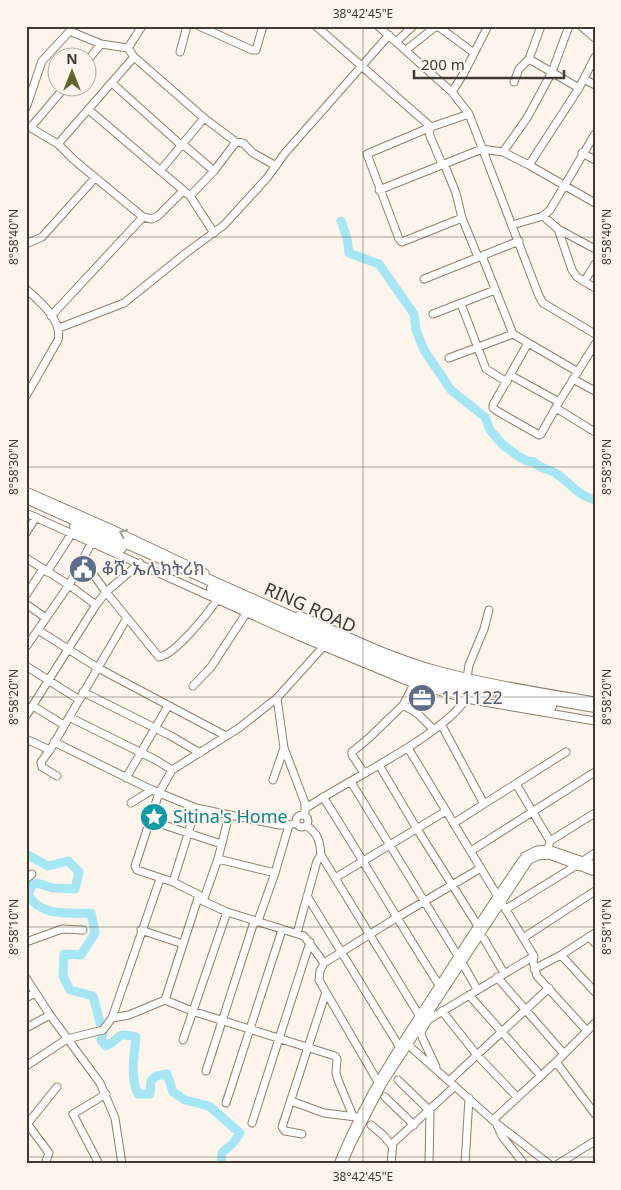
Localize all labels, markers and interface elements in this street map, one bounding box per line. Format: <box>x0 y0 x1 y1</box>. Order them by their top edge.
text: 38°42'45"E <box>333 5 393 22</box>
north arrow <box>48 48 98 98</box>
scale bar <box>414 48 564 80</box>
text: N <box>66 49 78 68</box>
text: 200 m <box>421 54 465 74</box>
text: 8°58'40"N <box>5 209 22 265</box>
text: 8°58'40"N <box>598 209 615 265</box>
text: 8°58'30"N <box>5 439 22 495</box>
text: 8°58'30"N <box>598 439 615 495</box>
one-way arrow <box>119 529 128 540</box>
public building icon: ቆሼ ኤሌክትሪክ <box>68 554 98 584</box>
place label: ቆሼ ኤሌክትሪክ <box>102 556 205 580</box>
street label: RING ROAD <box>261 576 360 638</box>
text: 8°58'20"N <box>5 669 22 725</box>
text: 8°58'20"N <box>598 669 615 725</box>
office icon: 111122 <box>407 683 437 713</box>
place label: 111122 <box>441 685 503 709</box>
place icon: Sitina's Home <box>139 802 169 832</box>
place label: Sitina's Home <box>173 804 288 828</box>
text: 8°58'10"N <box>5 899 22 955</box>
text: 8°58'10"N <box>598 899 615 955</box>
text: 38°42'45"E <box>333 1168 393 1185</box>

